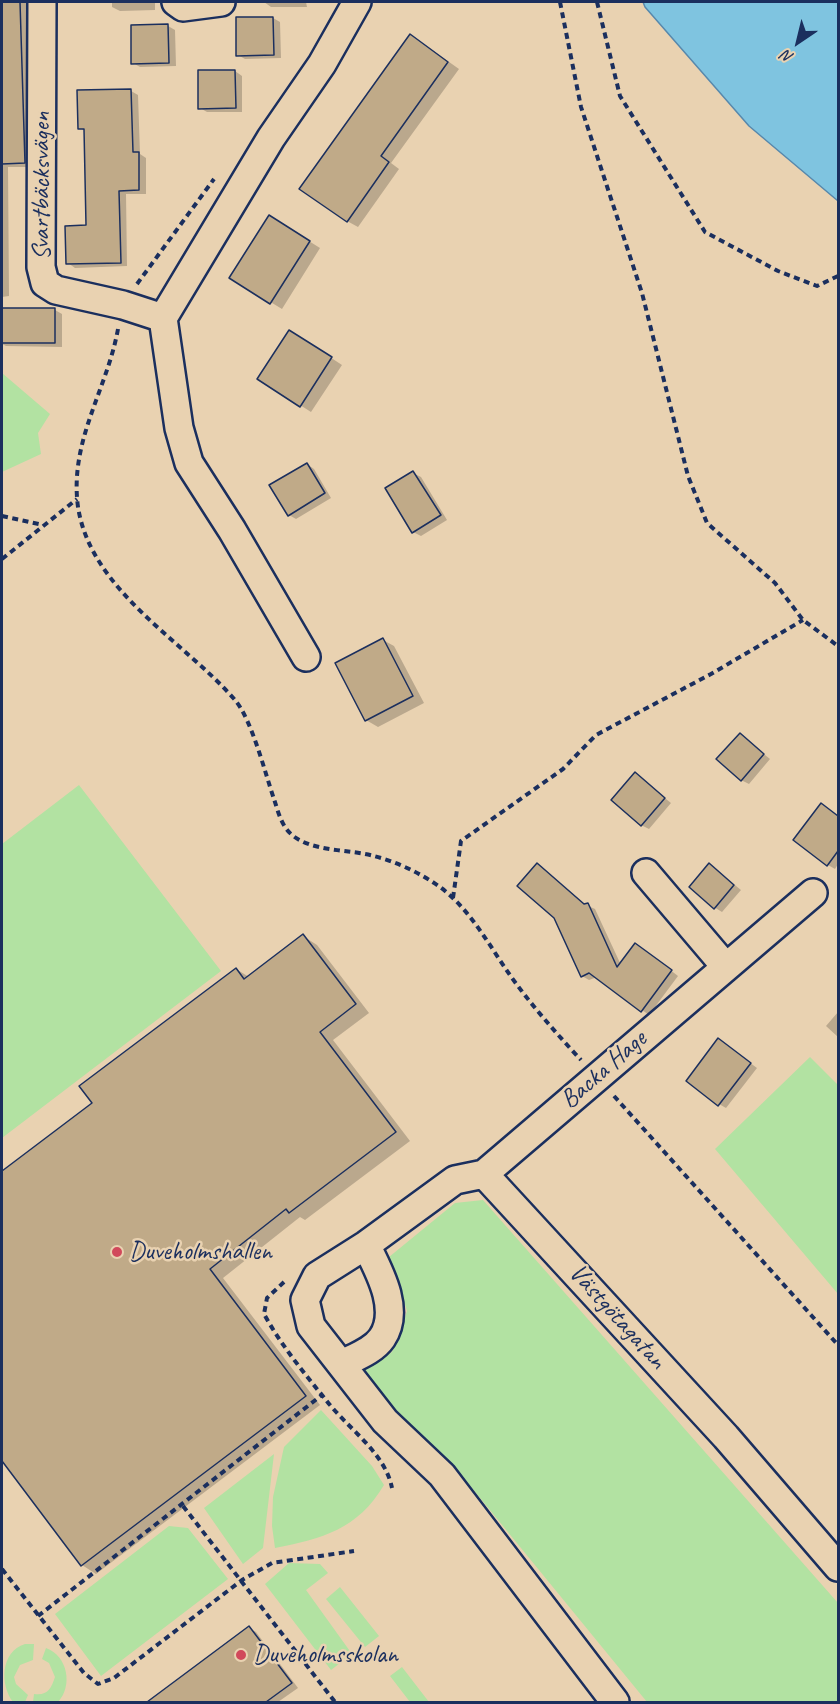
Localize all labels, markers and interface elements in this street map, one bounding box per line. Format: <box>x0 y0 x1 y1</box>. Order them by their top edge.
north arrow <box>768 12 828 72</box>
text: N <box>778 46 797 68</box>
street label: Svartbäcksvägen <box>26 112 58 260</box>
street label: Backa Hage <box>555 1024 653 1116</box>
place label: Duveholmshallen <box>129 1236 272 1268</box>
marker: Duveholmshallen <box>110 1245 124 1259</box>
street label: Västgötagatan <box>562 1258 672 1376</box>
place label: Duveholmsskolan <box>253 1639 398 1671</box>
marker: Duveholmsskolan <box>234 1648 248 1662</box>

